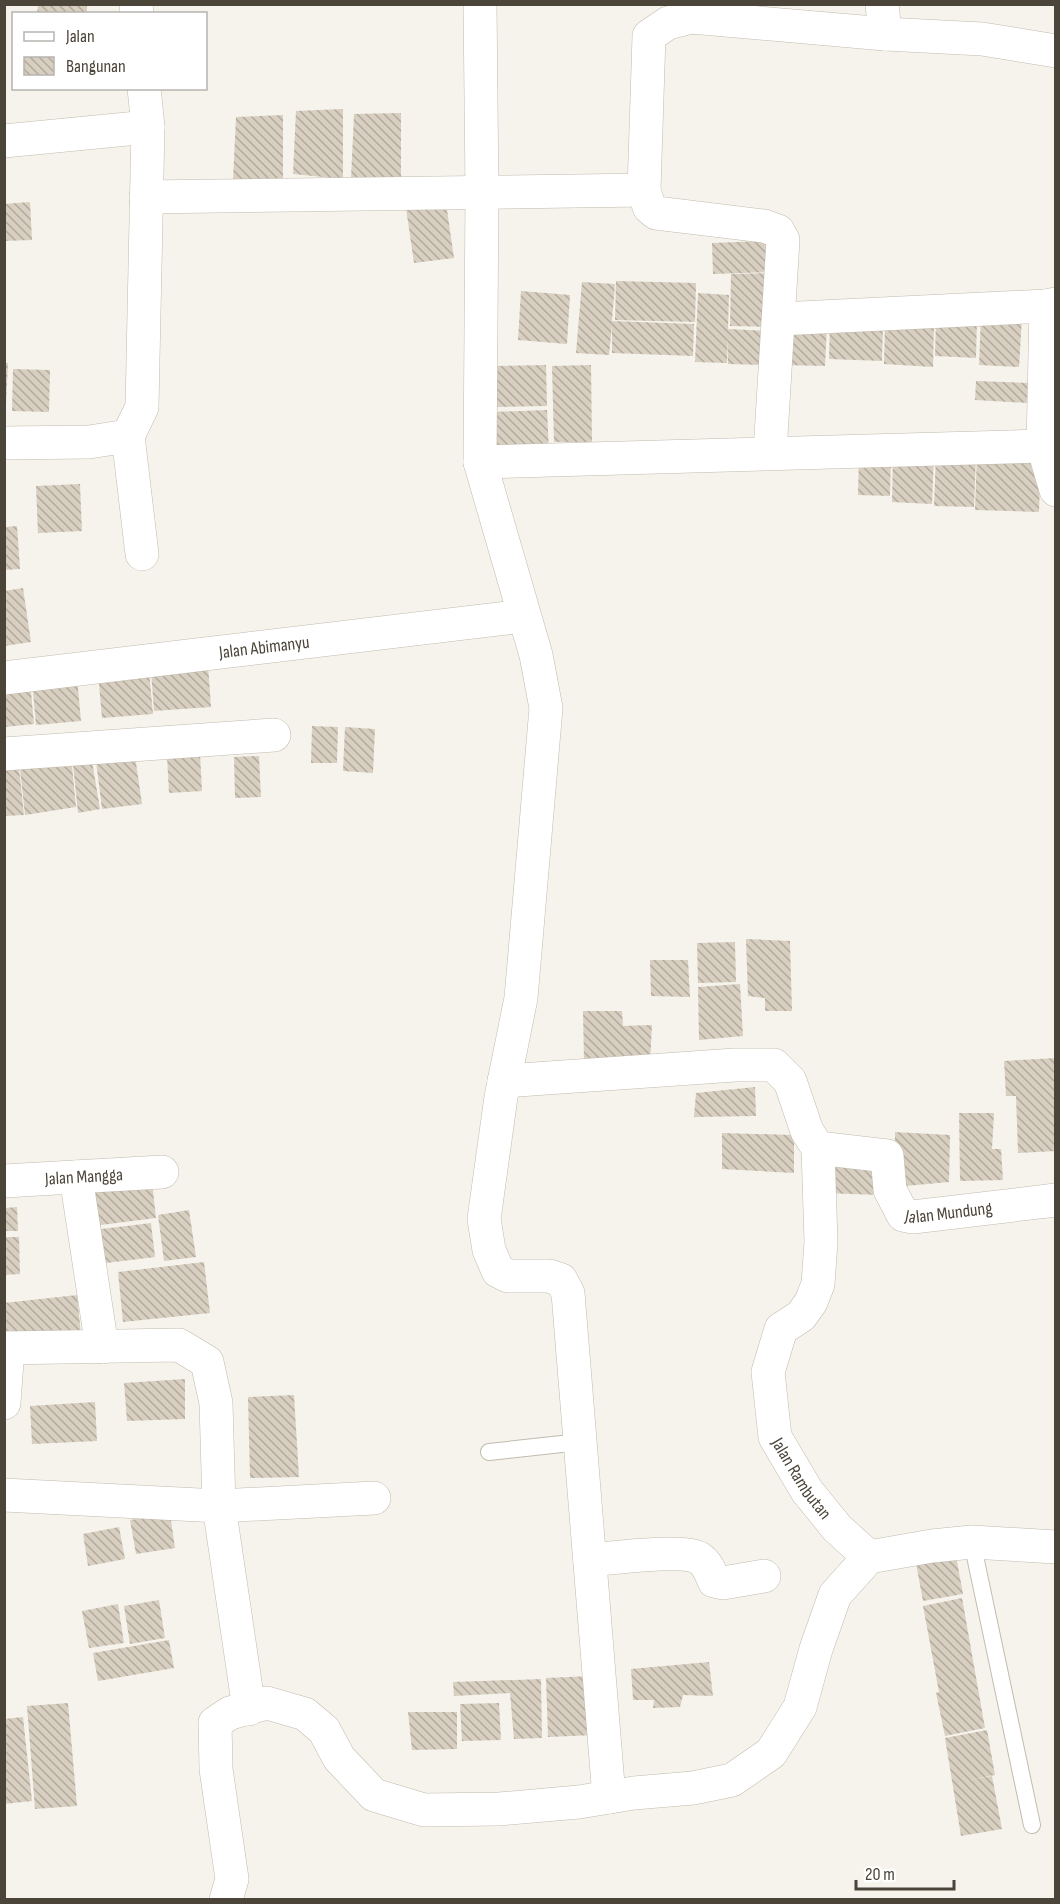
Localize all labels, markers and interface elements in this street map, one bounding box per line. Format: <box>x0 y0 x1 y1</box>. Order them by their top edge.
legend <box>12 12 207 90</box>
text: Jalan <box>65 26 95 47</box>
text: Bangunan <box>66 56 126 77</box>
street label: Jalan Abimanyu <box>217 632 311 663</box>
street label: Jalan Mangga <box>43 1164 123 1190</box>
street label: Jalan Mundung <box>902 1198 993 1228</box>
street label: Jalan Rambutan <box>766 1433 836 1524</box>
scale bar <box>856 1853 954 1891</box>
text: 20 m <box>865 1864 895 1885</box>

